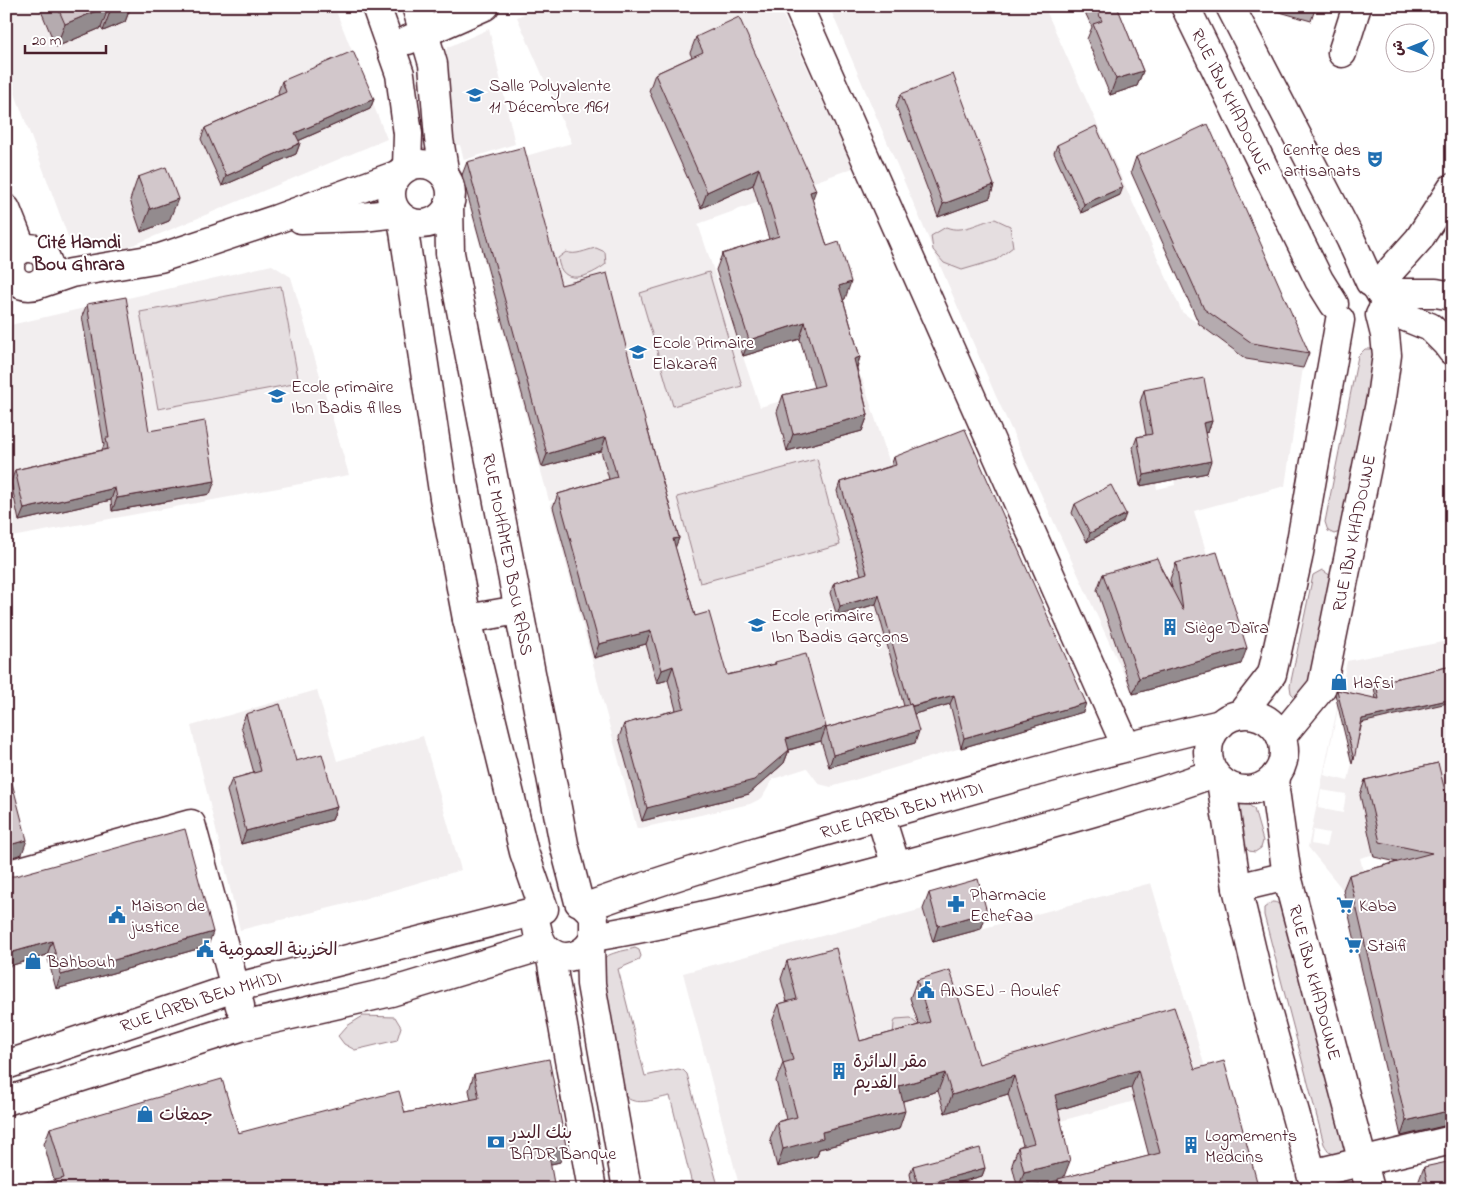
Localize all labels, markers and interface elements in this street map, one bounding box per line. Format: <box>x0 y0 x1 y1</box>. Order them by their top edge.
scale bar <box>25 22 106 54</box>
north arrow <box>1386 22 1436 72</box>
street label: RUE IBN KHADOUNE <box>1183 25 1277 180</box>
text: 20 m <box>32 30 62 52</box>
text: ش <box>1388 40 1409 56</box>
place label: Salle Polyvalente 11 Décembre 1961 <box>489 74 612 121</box>
school or university icon: Salle Polyvalente 11 Décembre 1961 <box>465 85 485 105</box>
place label: Centre des artisanats <box>1283 138 1361 185</box>
theatre icon: Centre des artisanats <box>1365 149 1385 169</box>
district label: Cité Hamdi Bou Ghrara <box>32 230 125 279</box>
place label: Ecole Primaire Elakarafi <box>652 331 755 378</box>
school or university icon: Ecole Primaire Elakarafi <box>628 342 648 362</box>
place label: Ecole primaire Ibn Badis filles <box>291 375 402 422</box>
school or university icon: Ecole primaire Ibn Badis filles <box>267 386 287 406</box>
street label: RUE MOHAMED BOU RASS <box>474 452 538 658</box>
street label: RUE IBN KHADOUNE <box>1327 452 1384 614</box>
place label: Ecole primaire Ibn Badis Garçons <box>771 604 909 651</box>
school or university icon: Ecole primaire Ibn Badis Garçons <box>747 615 767 635</box>
place label: Siège Daïra <box>1184 616 1269 643</box>
building icon: Siège Daïra <box>1160 617 1180 637</box>
place label: Hafsi <box>1353 671 1394 697</box>
shop icon: Hafsi <box>1329 672 1349 692</box>
street label: RUE LARBI BEN MHIDI <box>817 776 986 847</box>
place label: Pharmacie Echefaa <box>970 883 1047 930</box>
place label: Maison de justice <box>129 894 206 941</box>
pharmacy icon: Pharmacie Echefaa <box>946 894 966 914</box>
place label: Kaba <box>1359 894 1397 920</box>
supermarket icon: Kaba <box>1335 895 1355 915</box>
street label: RUE IBN KHADOUNE <box>1280 902 1346 1064</box>
public building icon: Maison de justice <box>107 905 127 925</box>
place label: Staifi <box>1367 934 1409 960</box>
supermarket icon: Staifi <box>1343 935 1363 955</box>
place label: الخزينة العمومية <box>219 938 338 964</box>
public building icon: الخزينة العمومية <box>195 939 215 959</box>
place label: Bahbouh <box>46 950 115 976</box>
shop icon: Bahbouh <box>23 951 43 971</box>
street label: RUE LARBI BEN MHIDI <box>117 965 285 1041</box>
place label: ANSEJ - Aoulef <box>940 979 1061 1005</box>
public building icon: ANSEJ - Aoulef <box>916 980 936 1000</box>
place label: مقر الدائرة القديم <box>853 1050 927 1097</box>
building icon: مقر الدائرة القديم <box>829 1061 849 1081</box>
place label: جمغات <box>159 1103 213 1129</box>
shop icon: جمغات <box>135 1104 155 1124</box>
place label: بنك البدر BADR Banque <box>508 1121 617 1168</box>
place label: Logmements Medcins <box>1205 1124 1297 1171</box>
bank icon: بنك البدر BADR Banque <box>486 1132 506 1152</box>
building icon: Logmements Medcins <box>1181 1135 1201 1155</box>

